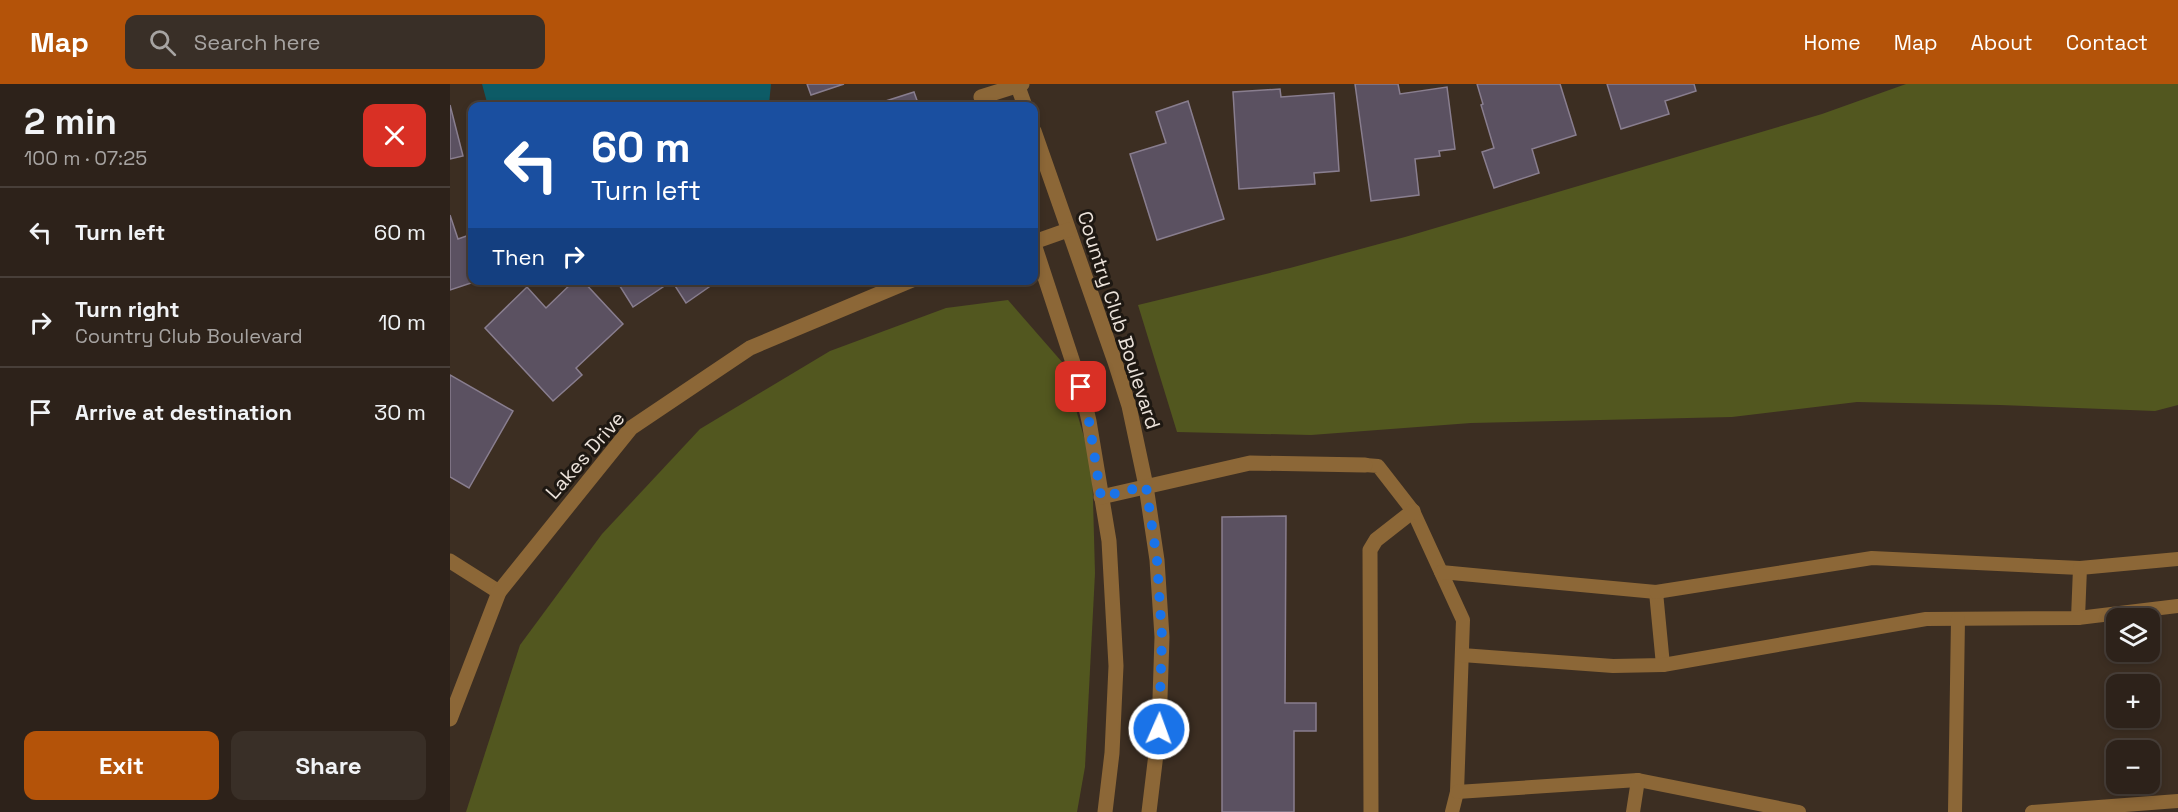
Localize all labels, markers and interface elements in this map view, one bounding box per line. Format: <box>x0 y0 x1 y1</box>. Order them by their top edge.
search box <box>125 15 545 69</box>
text: Map <box>30 24 89 60</box>
icon: search <box>146 26 179 59</box>
text: Search here <box>194 28 321 56</box>
text: Home <box>1803 29 1861 56</box>
text: Map <box>1894 29 1938 56</box>
text: About <box>1971 29 2033 56</box>
text: Contact <box>2066 29 2148 56</box>
text: 2 min <box>24 99 117 145</box>
button: close <box>363 104 426 167</box>
text: 60 m <box>591 121 691 174</box>
icon: left <box>492 126 570 204</box>
text: 100 m · 07:25 <box>24 145 147 171</box>
text: Turn left <box>591 173 701 208</box>
street label: Country Club Boulevard <box>1071 208 1167 432</box>
icon: left <box>24 216 57 249</box>
text: Turn left <box>75 218 165 246</box>
text: 60 m <box>374 218 426 246</box>
icon: right <box>557 240 590 273</box>
text: Then <box>492 243 545 271</box>
text: Turn right <box>75 295 180 323</box>
icon: right <box>24 306 57 339</box>
text: 10 m <box>378 308 426 336</box>
text: Country Club Boulevard <box>75 323 303 349</box>
pin <box>1055 361 1106 412</box>
icon: arrive <box>1064 370 1097 403</box>
icon: arrive <box>24 396 57 429</box>
text: Arrive at destination <box>75 398 292 426</box>
text: 30 m <box>374 398 426 426</box>
street label: Lakes Drive <box>540 406 630 504</box>
map controls <box>2106 608 2160 794</box>
button: layers <box>2106 608 2160 662</box>
button: + <box>2106 674 2160 728</box>
position arrow <box>1127 697 1191 761</box>
button: Exit <box>24 731 219 800</box>
button: Share <box>231 731 426 800</box>
button: − <box>2106 740 2160 794</box>

